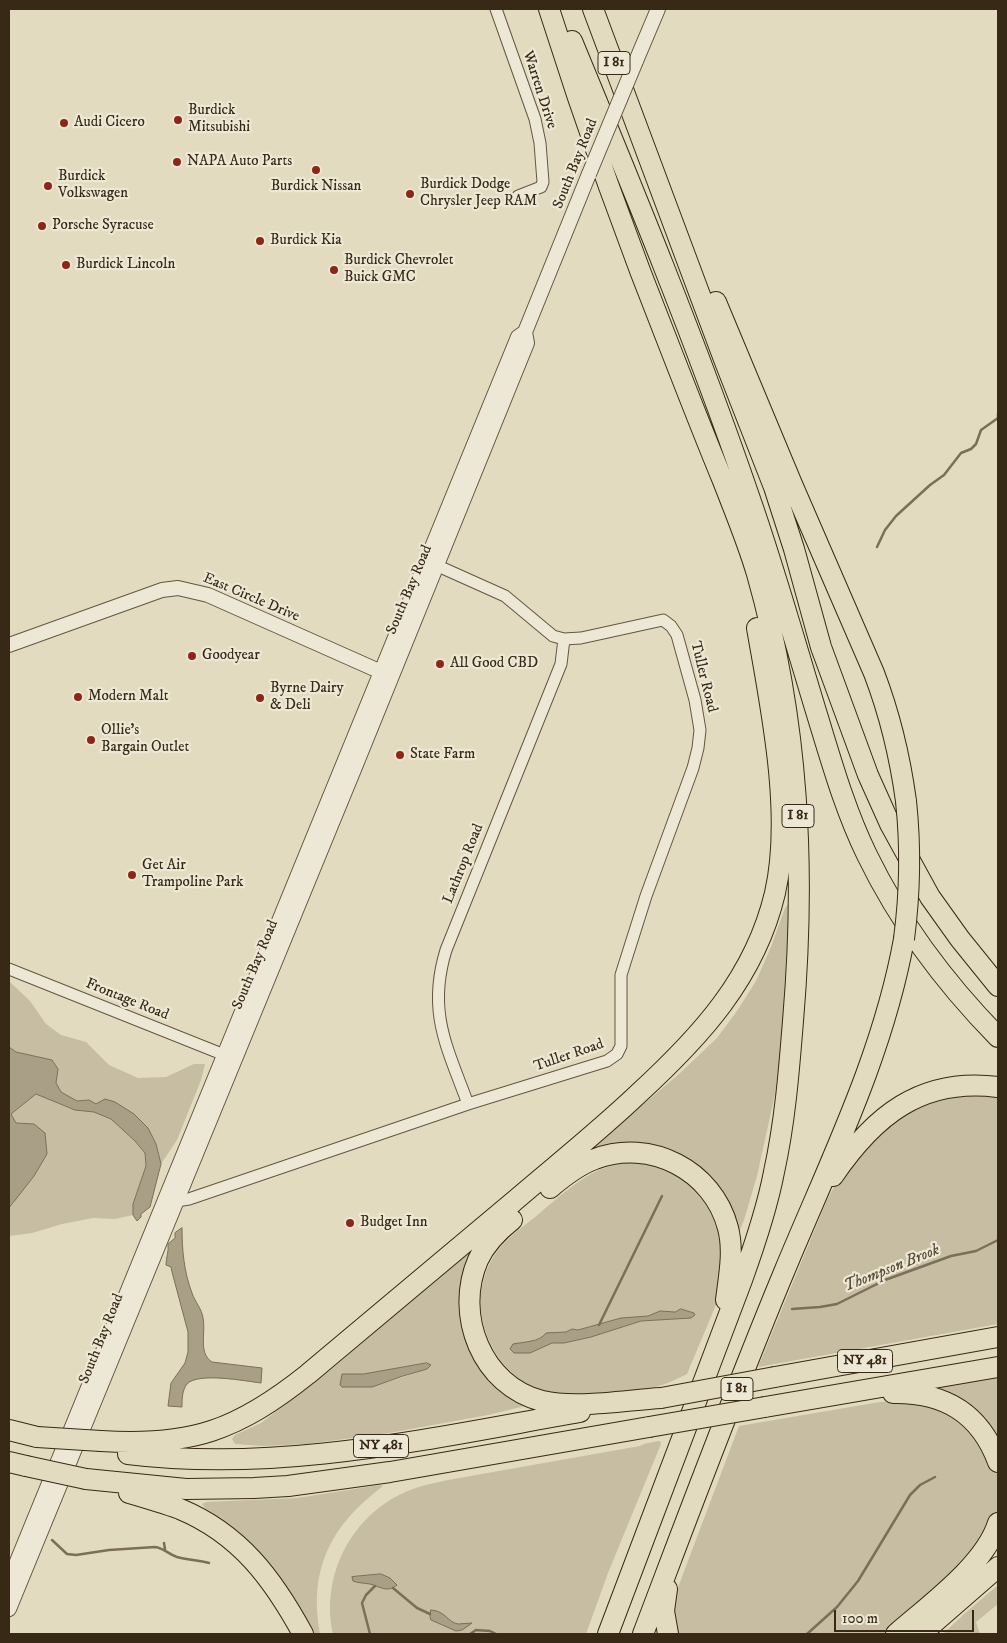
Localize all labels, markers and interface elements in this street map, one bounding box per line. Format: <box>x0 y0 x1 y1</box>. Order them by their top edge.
street label: Warren Drive <box>518 49 560 131</box>
road number: I 81 <box>598 52 630 74</box>
place label: Burdick Mitsubishi <box>188 102 250 137</box>
place label: Audi Cicero <box>74 114 145 132</box>
marker: Burdick Mitsubishi <box>172 114 184 126</box>
street label: South Bay Road <box>550 116 602 212</box>
marker: Audi Cicero <box>58 117 70 129</box>
place label: NAPA Auto Parts <box>187 153 292 171</box>
marker: NAPA Auto Parts <box>171 156 183 168</box>
marker: Burdick Nissan <box>310 164 322 176</box>
place label: Burdick Volkswagen <box>58 168 128 203</box>
place label: Burdick Dodge Chrysler Jeep RAM <box>420 176 537 211</box>
place label: Burdick Nissan <box>271 178 361 196</box>
marker: Burdick Volkswagen <box>42 180 54 192</box>
marker: Burdick Dodge Chrysler Jeep RAM <box>404 188 416 200</box>
place label: Porsche Syracuse <box>52 217 154 235</box>
marker: Porsche Syracuse <box>36 220 48 232</box>
place label: Burdick Kia <box>270 232 342 250</box>
marker: Burdick Kia <box>254 235 266 247</box>
place label: Burdick Chevrolet Buick GMC <box>344 252 454 287</box>
place label: Burdick Lincoln <box>76 256 175 274</box>
marker: Burdick Lincoln <box>60 259 72 271</box>
marker: Burdick Chevrolet Buick GMC <box>328 264 340 276</box>
street label: South Bay Road <box>383 543 437 637</box>
street label: East Circle Drive <box>200 570 302 626</box>
street label: Tuller Road <box>685 640 721 714</box>
place label: Goodyear <box>202 647 260 665</box>
marker: Goodyear <box>186 650 198 662</box>
place label: All Good CBD <box>450 655 538 673</box>
marker: All Good CBD <box>434 658 446 670</box>
place label: Byrne Dairy & Deli <box>270 680 344 715</box>
place label: Modern Malt <box>88 688 168 706</box>
marker: Modern Malt <box>72 691 84 703</box>
marker: Byrne Dairy & Deli <box>254 692 266 704</box>
place label: Ollie's Bargain Outlet <box>101 722 189 757</box>
marker: Ollie's Bargain Outlet <box>85 734 97 746</box>
place label: State Farm <box>410 746 475 764</box>
marker: State Farm <box>394 749 406 761</box>
road number: I 81 <box>782 804 814 828</box>
street label: Lathrop Road <box>440 821 488 907</box>
place label: Get Air Trampoline Park <box>142 857 243 892</box>
marker: Get Air Trampoline Park <box>126 869 138 881</box>
street label: South Bay Road <box>229 918 283 1012</box>
street label: Frontage Road <box>83 975 171 1025</box>
street label: Tuller Road <box>532 1036 606 1076</box>
place label: Budget Inn <box>360 1214 428 1232</box>
marker: Budget Inn <box>344 1217 356 1229</box>
water label: Thompson Brook <box>841 1241 943 1297</box>
street label: South Bay Road <box>76 1291 128 1387</box>
road number: NY 481 <box>838 1350 892 1372</box>
road number: I 81 <box>721 1378 753 1400</box>
road number: NY 481 <box>354 1434 408 1458</box>
scale bar <box>837 1600 977 1632</box>
text: 100 m <box>842 1609 878 1628</box>

